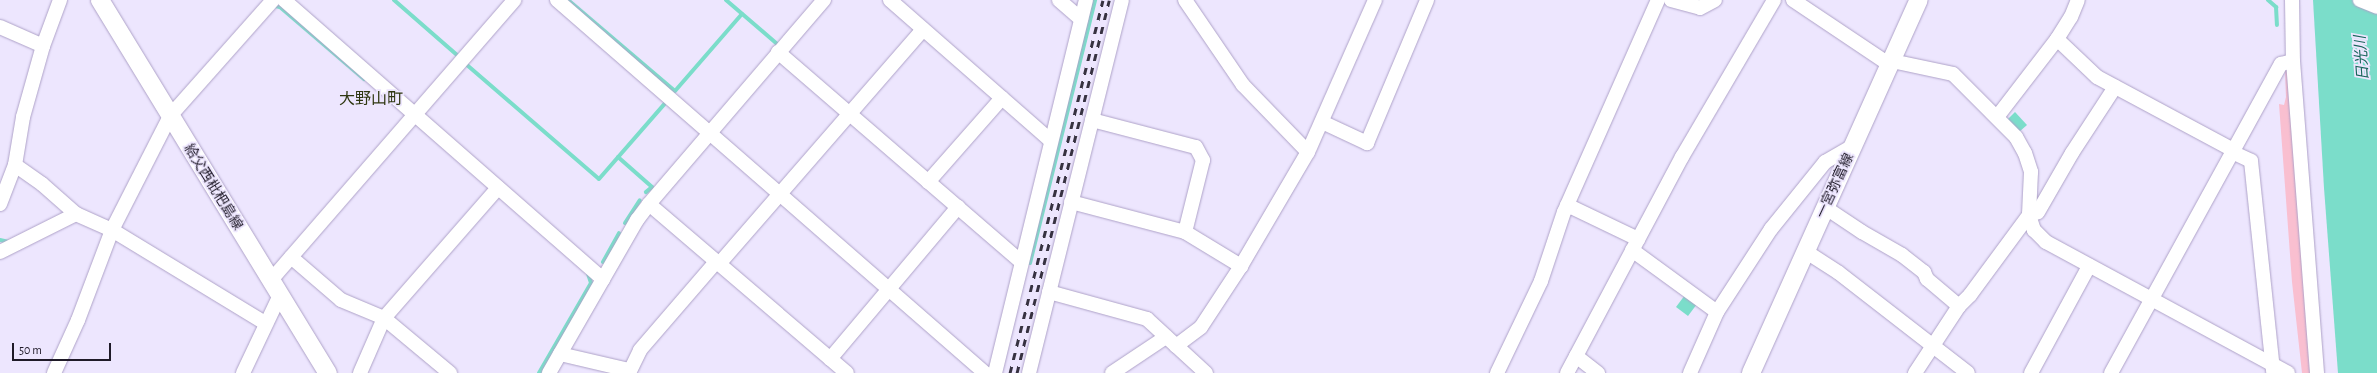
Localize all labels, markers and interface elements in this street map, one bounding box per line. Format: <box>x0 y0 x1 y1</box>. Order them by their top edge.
water label: 日光川 <box>2351 35 2373 81</box>
district label: 大野山町 <box>339 89 403 109</box>
street label: 給父西枇杷島線 <box>180 141 246 233</box>
street label: 一宮弥富線 <box>1813 151 1857 221</box>
scale bar <box>14 335 113 361</box>
text: 50 m <box>19 344 42 356</box>

